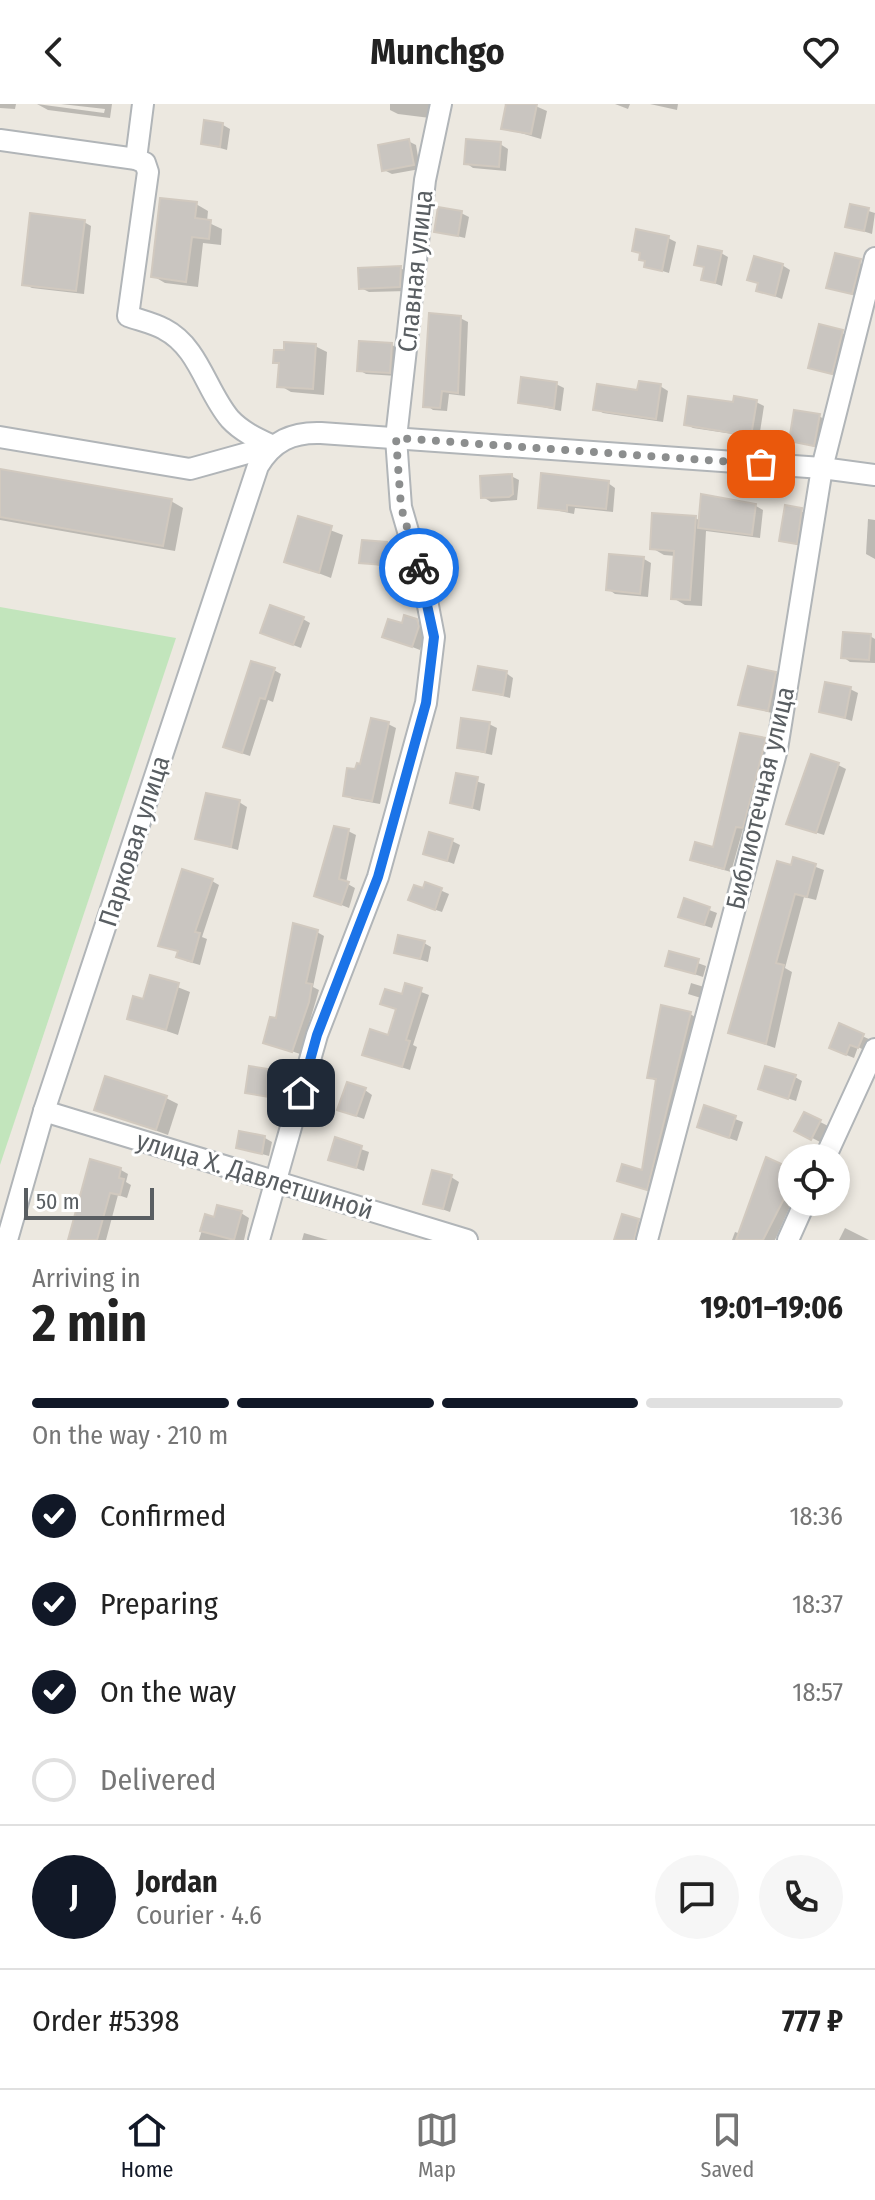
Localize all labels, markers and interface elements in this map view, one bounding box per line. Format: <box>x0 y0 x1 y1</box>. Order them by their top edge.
icon: back <box>32 30 76 74</box>
text: Munchgo <box>370 30 505 74</box>
icon: heart <box>799 30 843 74</box>
street label: Славная улица <box>392 188 439 354</box>
pin <box>727 430 795 498</box>
icon: bag <box>739 442 783 486</box>
courier <box>379 528 459 608</box>
icon: bike <box>397 546 441 590</box>
street label: Библиотечная улица <box>720 684 801 912</box>
street label: Парковая улица <box>92 752 177 930</box>
pin <box>267 1059 335 1127</box>
icon: home <box>279 1071 323 1115</box>
street label: улица Х. Давлетшиной <box>133 1125 377 1226</box>
map controls <box>778 1144 850 1216</box>
button: locate <box>778 1144 850 1216</box>
scale bar <box>24 1184 154 1220</box>
text: 50 m <box>36 1188 80 1215</box>
text: Arriving in <box>32 1263 141 1294</box>
text: 19:01–19:06 <box>700 1290 843 1326</box>
text: 2 min <box>32 1292 147 1355</box>
text: On the way · 210 m <box>32 1420 228 1451</box>
icon: check <box>32 1494 76 1538</box>
text: Confirmed <box>100 1498 226 1534</box>
text: 18:36 <box>789 1501 843 1532</box>
icon: check <box>32 1582 76 1626</box>
text: Preparing <box>100 1586 218 1622</box>
text: 18:37 <box>792 1589 843 1620</box>
icon: check <box>32 1670 76 1714</box>
text: On the way <box>100 1674 236 1710</box>
text: 18:57 <box>792 1677 843 1708</box>
text: Delivered <box>100 1762 216 1798</box>
button: chat <box>655 1855 739 1939</box>
button: phone <box>759 1855 843 1939</box>
text: Jordan <box>136 1864 218 1900</box>
text: J <box>70 1879 78 1915</box>
text: Courier · 4.6 <box>136 1900 262 1931</box>
text: Order #5398 <box>32 2003 179 2039</box>
text: 777 ₽ <box>782 2003 843 2039</box>
tab: Home <box>121 2108 173 2183</box>
tab: Map <box>415 2108 459 2183</box>
tab: Saved <box>700 2108 754 2183</box>

